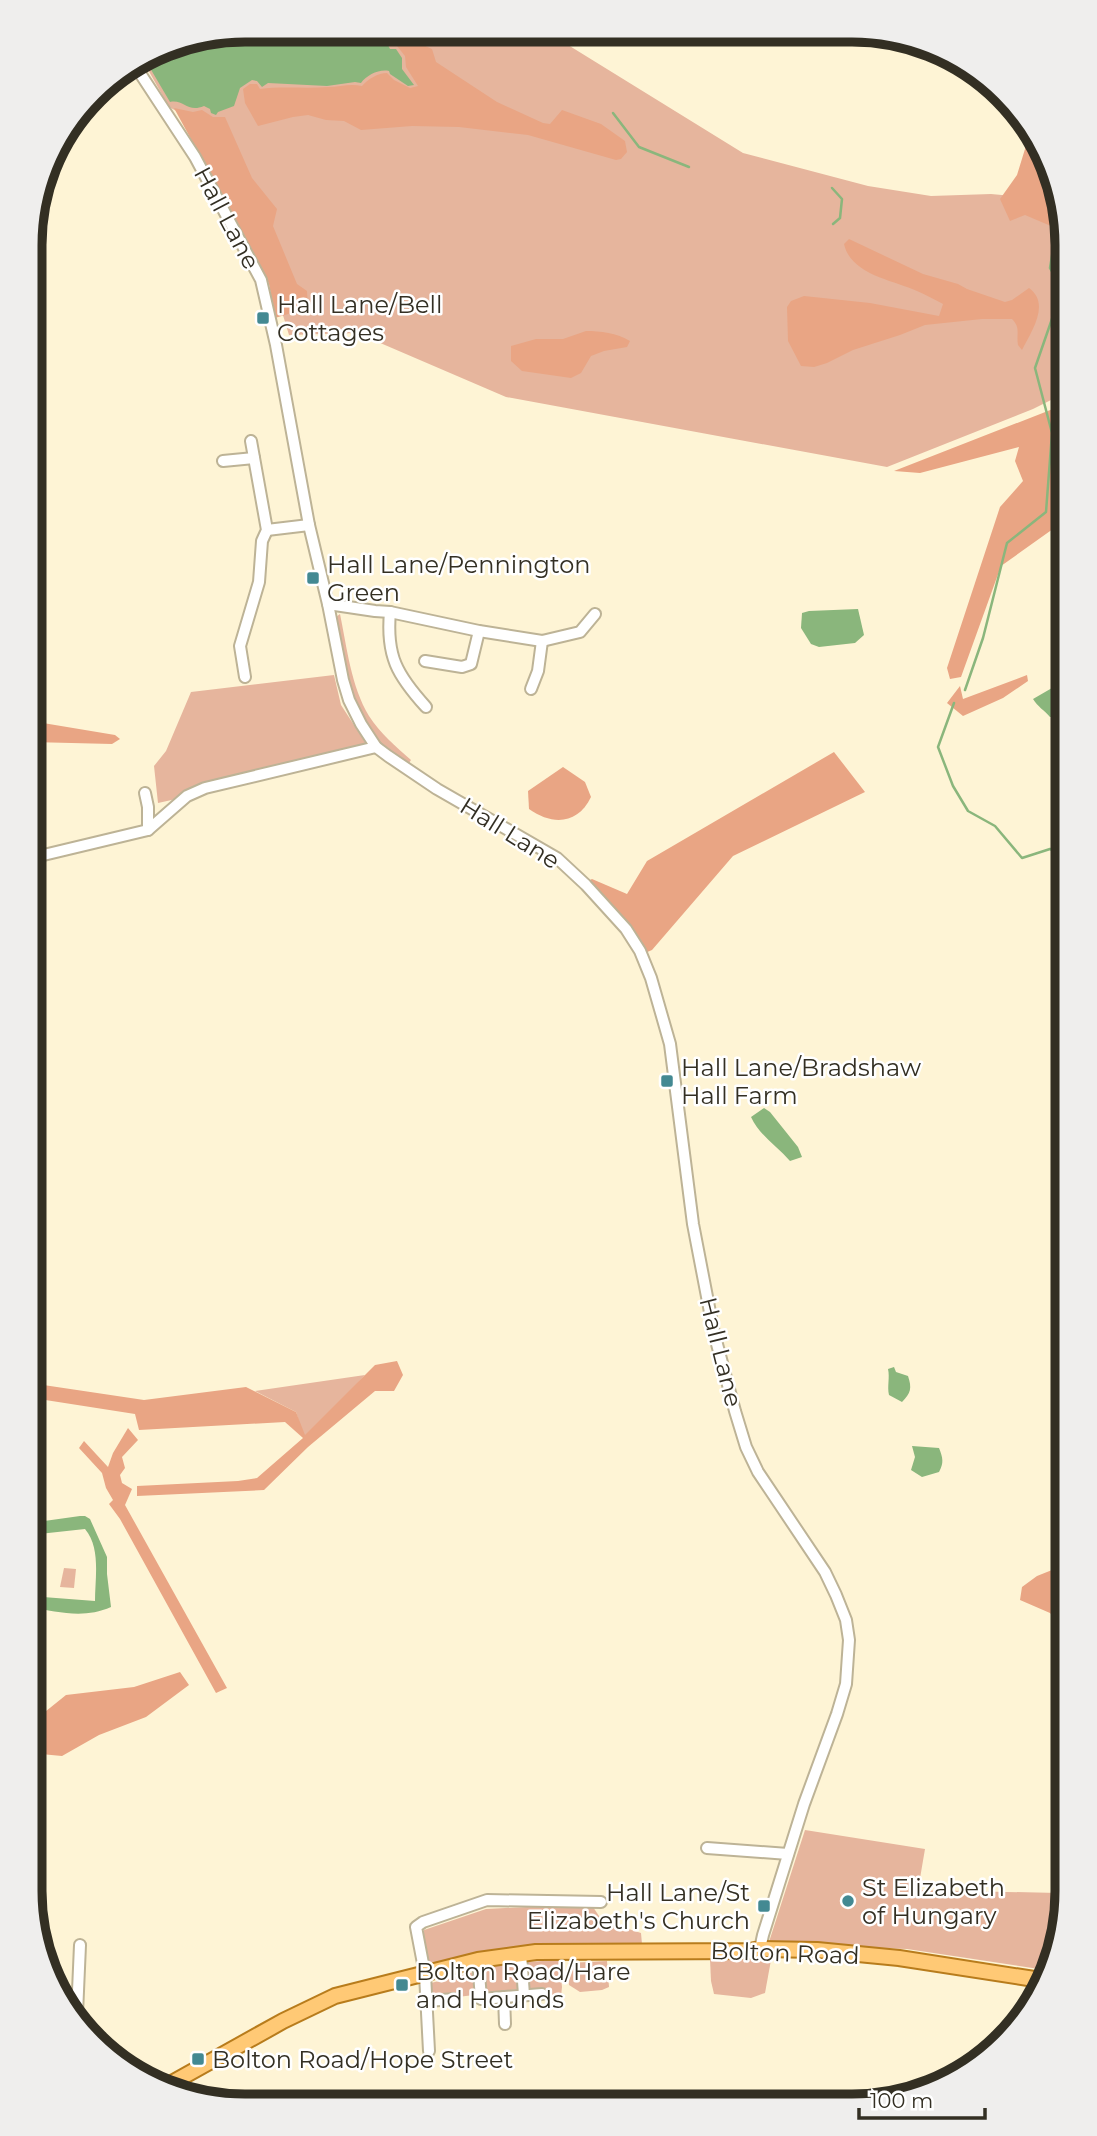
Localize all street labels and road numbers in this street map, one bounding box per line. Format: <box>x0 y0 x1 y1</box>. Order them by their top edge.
street label: Hall Lane <box>188 162 266 274</box>
street label: Hall Lane <box>455 791 565 875</box>
street label: Hall Lane <box>693 1294 749 1410</box>
street label: Bolton Road <box>710 1936 860 1970</box>

